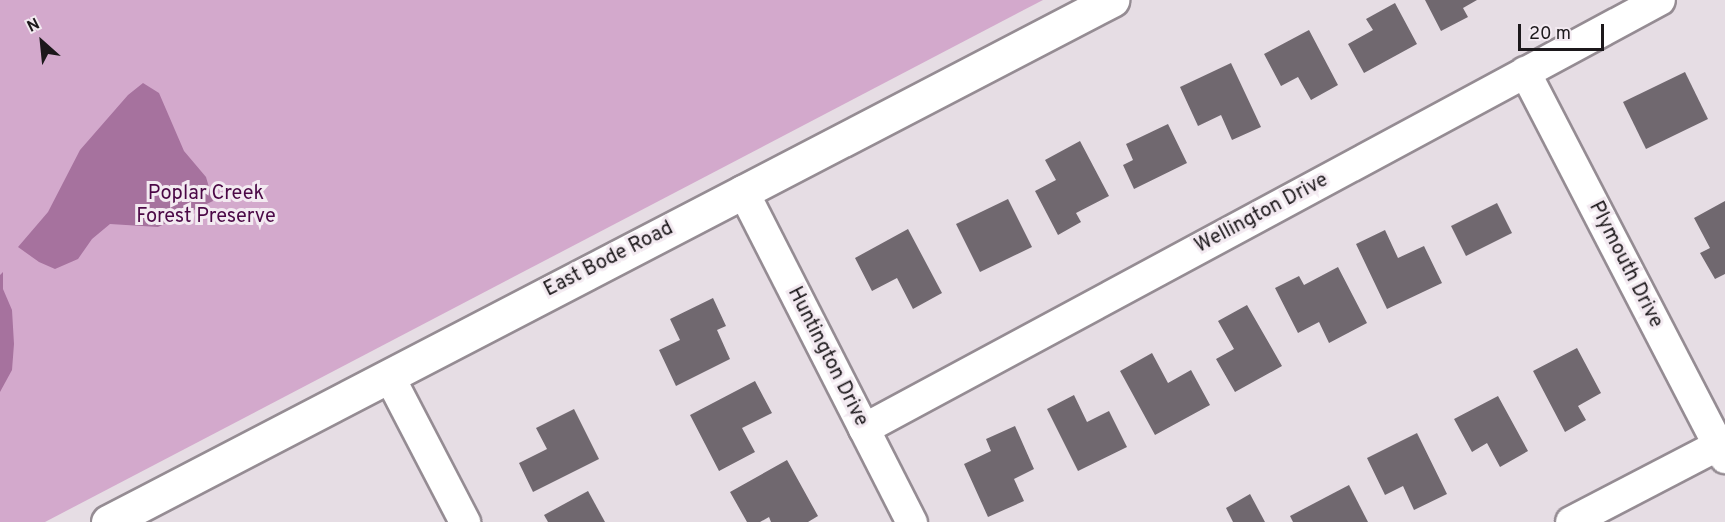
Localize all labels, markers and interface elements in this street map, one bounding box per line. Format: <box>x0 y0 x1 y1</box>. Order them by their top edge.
north arrow <box>12 12 72 72</box>
scale bar <box>1521 12 1606 50</box>
text: N <box>24 14 43 37</box>
text: 20 m <box>1529 23 1571 46</box>
street label: Wellington Drive <box>1191 169 1333 259</box>
park label: Poplar Creek Forest Preserve <box>136 182 276 229</box>
street label: Plymouth Drive <box>1583 198 1667 332</box>
street label: East Bode Road <box>540 217 678 303</box>
street label: Huntington Drive <box>782 283 872 431</box>

